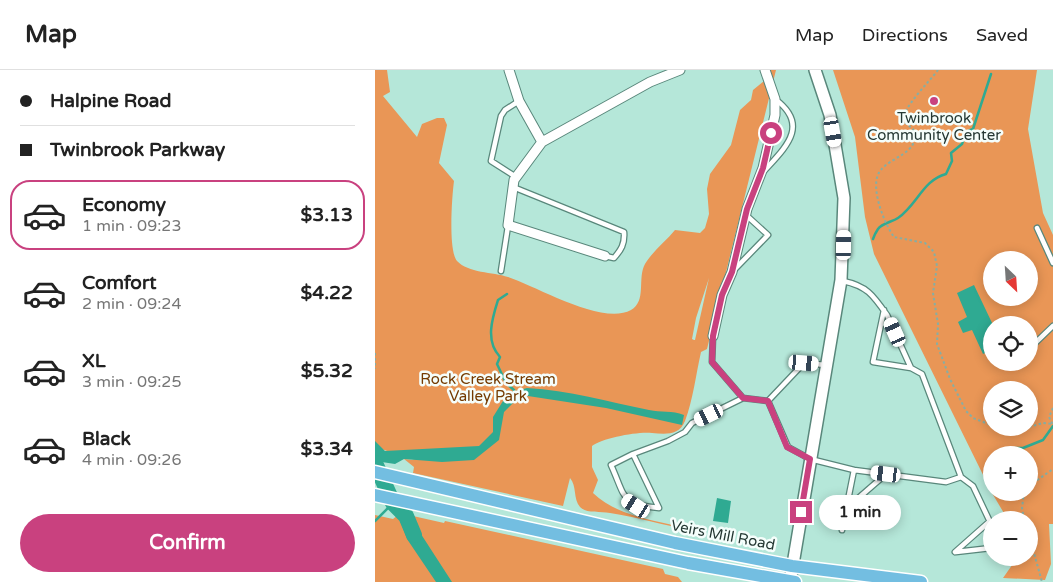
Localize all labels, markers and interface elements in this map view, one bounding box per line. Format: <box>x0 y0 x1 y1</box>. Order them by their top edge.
text: Map <box>25 20 77 49</box>
text: Map <box>795 24 834 46</box>
text: Directions <box>862 24 948 46</box>
text: Saved <box>976 24 1028 46</box>
text: Halpine Road <box>50 90 172 112</box>
marker: Twinbrook Community Center <box>928 95 940 107</box>
place label: Twinbrook Community Center <box>867 109 1001 144</box>
car <box>823 116 842 148</box>
route start <box>760 122 782 144</box>
text: Twinbrook Parkway <box>50 139 225 161</box>
icon: car <box>22 193 67 238</box>
text: Economy <box>82 194 166 216</box>
text: $3.13 <box>301 204 353 226</box>
text: 1 min · 09:23 <box>82 216 181 236</box>
car <box>836 230 851 260</box>
north arrow <box>983 251 1037 306</box>
map controls <box>983 251 1038 566</box>
icon: car <box>22 271 67 316</box>
text: Comfort <box>82 272 156 294</box>
text: $4.22 <box>301 282 353 304</box>
text: 2 min · 09:24 <box>82 294 181 314</box>
car <box>882 315 907 349</box>
button: locate <box>983 316 1038 371</box>
icon: car <box>22 349 67 394</box>
text: XL <box>82 350 106 372</box>
car <box>788 354 819 372</box>
text: $5.32 <box>301 360 353 382</box>
park label: Rock Creek Stream Valley Park <box>420 370 556 405</box>
text: 3 min · 09:25 <box>82 372 181 392</box>
button: layers <box>983 381 1038 436</box>
car <box>692 402 725 428</box>
icon: car <box>22 427 67 472</box>
text: Black <box>82 428 131 450</box>
text: $3.34 <box>301 438 353 460</box>
button: + <box>983 446 1038 501</box>
text: 4 min · 09:26 <box>82 450 181 470</box>
car <box>870 465 901 483</box>
car <box>619 492 652 520</box>
callout: 1 min <box>819 494 901 530</box>
route end <box>790 501 812 523</box>
text: 1 min <box>839 502 881 522</box>
button: − <box>983 511 1038 566</box>
button: Confirm <box>20 514 355 572</box>
street label: Veirs Mill Road <box>669 516 777 554</box>

